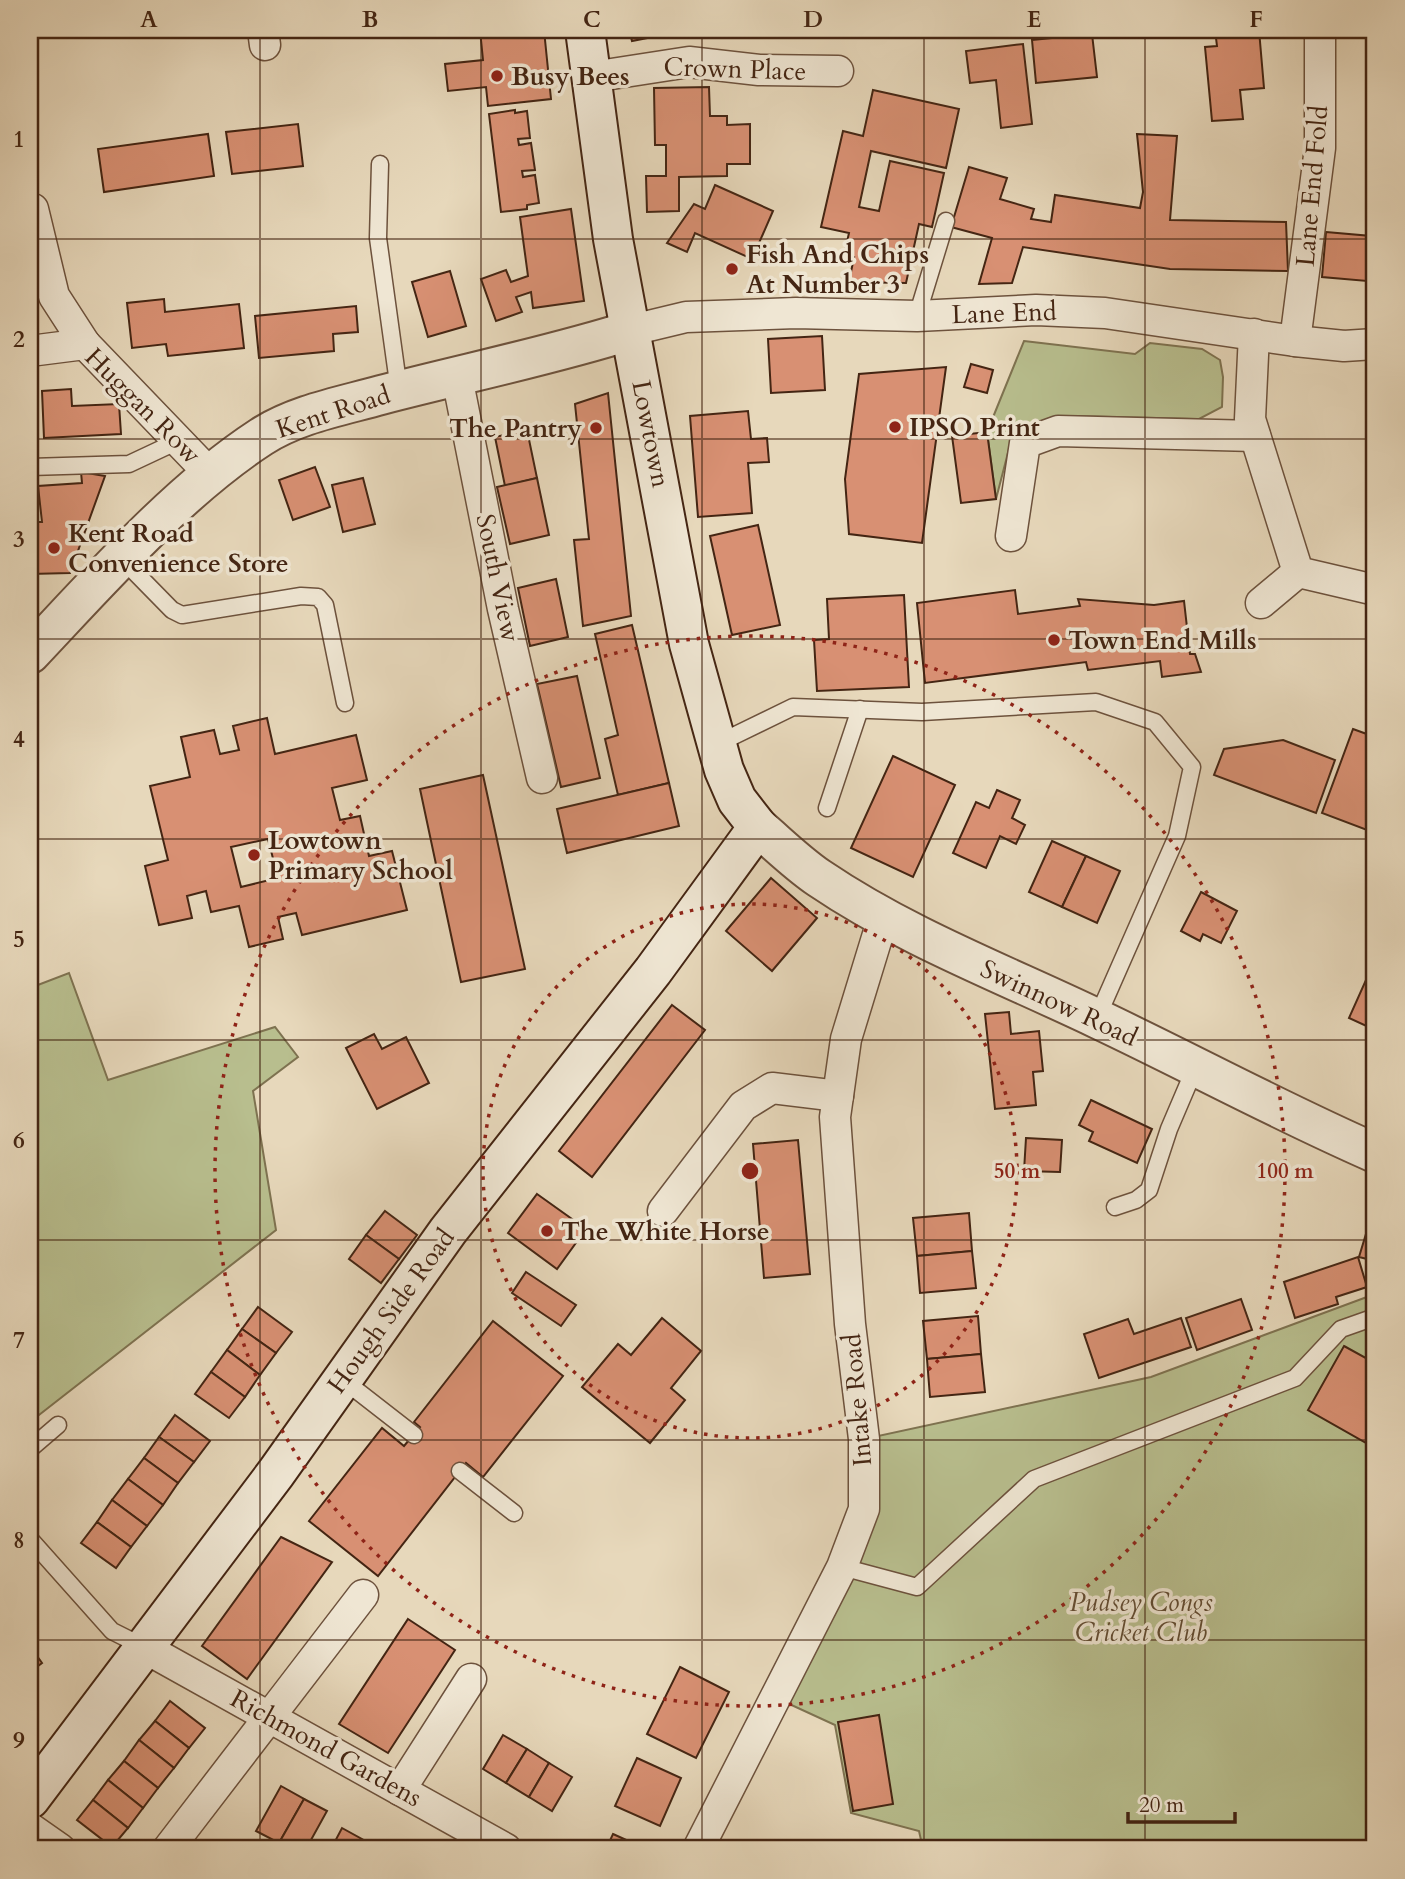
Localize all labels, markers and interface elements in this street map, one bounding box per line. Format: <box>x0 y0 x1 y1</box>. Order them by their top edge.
text: A <box>140 4 158 35</box>
text: B <box>362 4 378 35</box>
text: C <box>583 4 601 35</box>
text: D <box>803 4 823 35</box>
text: E <box>1027 4 1041 35</box>
text: F <box>1249 4 1263 35</box>
street label: Crown Place <box>663 49 807 89</box>
place label: Busy Bees <box>511 59 630 94</box>
marker: Busy Bees <box>489 68 505 84</box>
street label: Lane End Fold <box>1288 104 1336 268</box>
text: 1 <box>13 124 25 155</box>
place label: Fish And Chips At Number 3 <box>746 237 929 302</box>
marker: Fish And Chips At Number 3 <box>724 261 740 277</box>
street label: Lane End <box>951 294 1057 332</box>
text: 2 <box>13 324 25 355</box>
street label: Huggan Row <box>77 340 209 472</box>
street label: Kent Road <box>271 377 395 447</box>
street label: Lowtown <box>623 377 679 491</box>
place label: IPSO Print <box>909 410 1040 445</box>
place label: The Pantry <box>449 411 582 446</box>
marker: IPSO Print <box>887 419 903 435</box>
marker: The Pantry <box>588 420 604 436</box>
street label: South View <box>467 511 529 645</box>
place label: Kent Road Convenience Store <box>68 516 289 581</box>
text: 3 <box>13 524 25 555</box>
marker: Kent Road Convenience Store <box>46 540 62 556</box>
place label: Town End Mills <box>1068 623 1257 658</box>
marker: Town End Mills <box>1046 632 1062 648</box>
text: 4 <box>13 724 25 755</box>
place label: Lowtown Primary School <box>268 823 453 888</box>
marker: Lowtown Primary School <box>246 847 262 863</box>
text: 5 <box>13 924 25 955</box>
street label: Swinnow Road <box>975 951 1143 1055</box>
text: 6 <box>13 1125 25 1156</box>
text: 50 m <box>994 1157 1041 1186</box>
text: 100 m <box>1256 1157 1314 1186</box>
centre of rings <box>738 1159 762 1183</box>
place label: The White Horse <box>561 1214 770 1249</box>
street label: Hough Side Road <box>319 1221 463 1401</box>
marker: The White Horse <box>539 1223 555 1239</box>
text: 7 <box>13 1325 25 1356</box>
street label: Intake Road <box>834 1332 880 1468</box>
text: 8 <box>13 1525 25 1556</box>
park label: Pudsey Congs Cricket Club <box>1069 1585 1213 1650</box>
street label: Richmond Gardens <box>224 1681 428 1815</box>
text: 9 <box>13 1725 25 1756</box>
scale bar <box>1128 1781 1235 1825</box>
text: 20 m <box>1139 1791 1184 1820</box>

